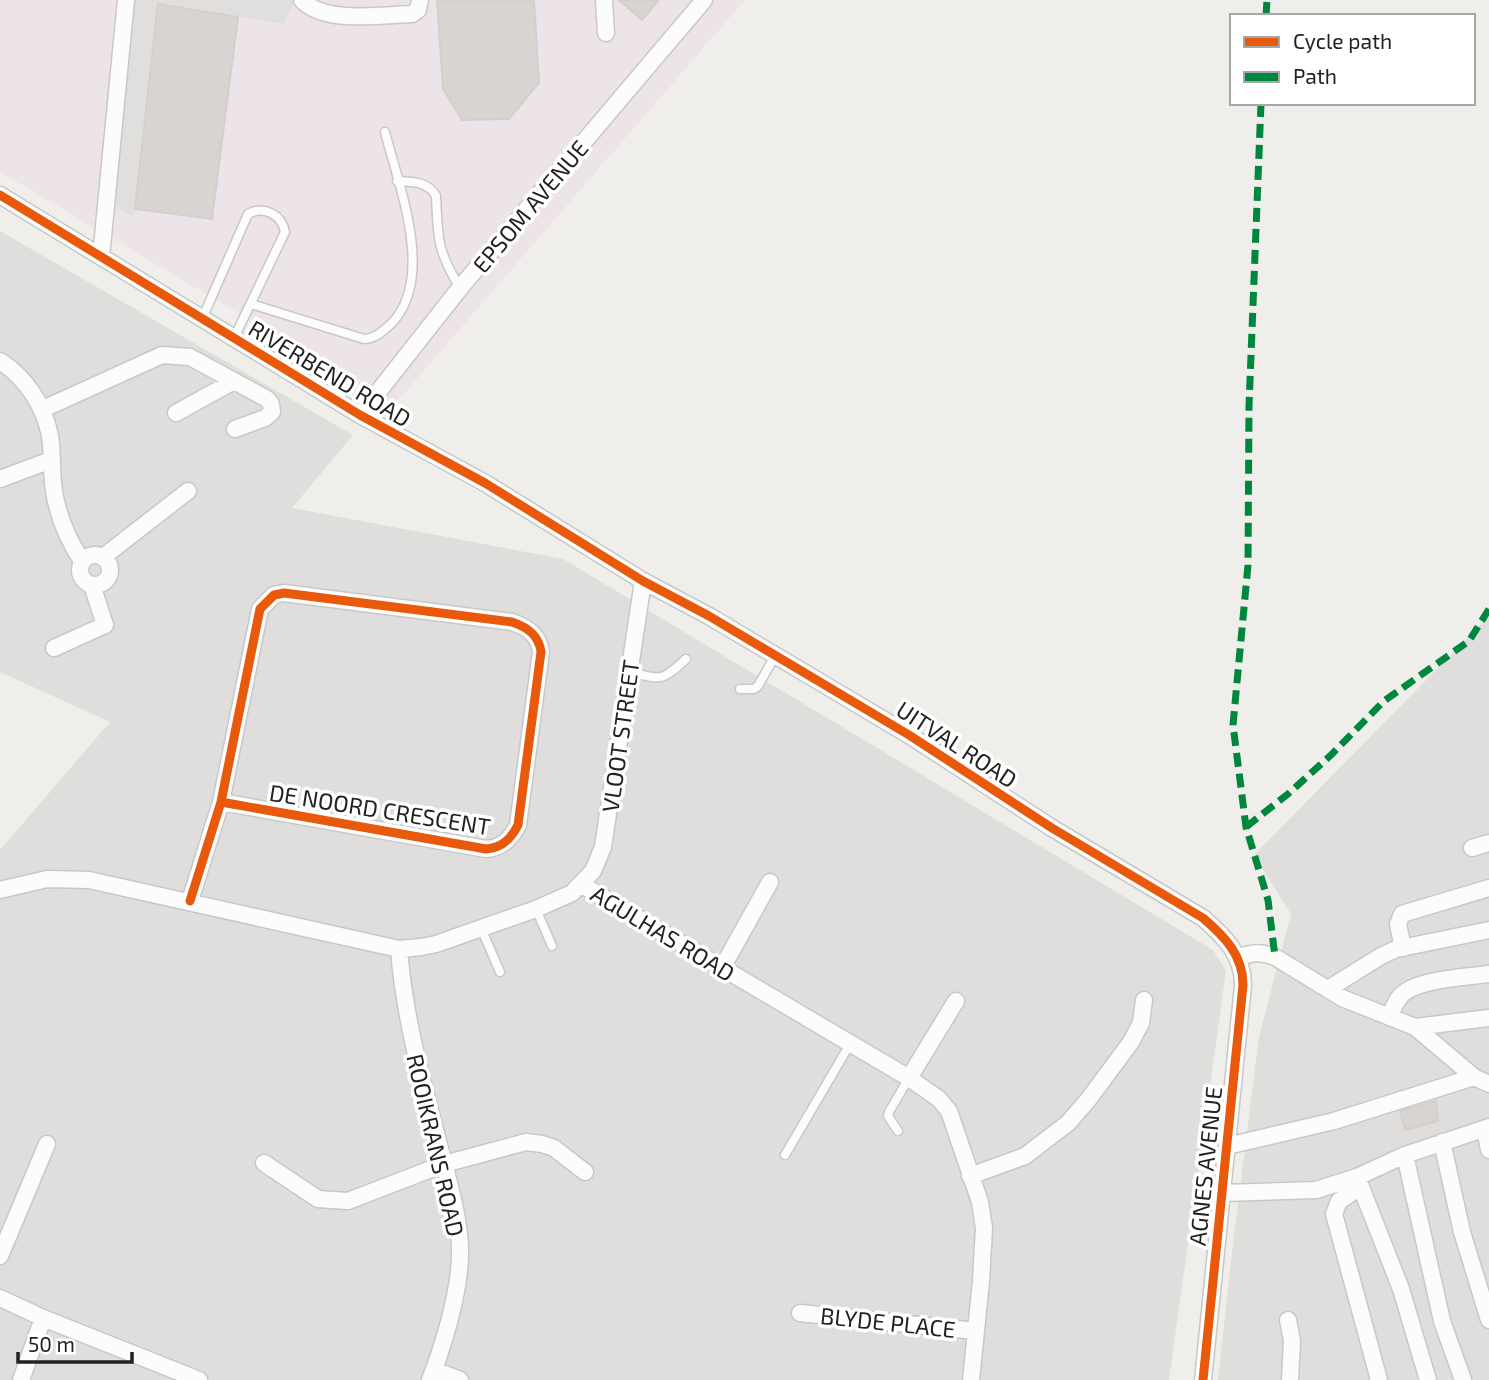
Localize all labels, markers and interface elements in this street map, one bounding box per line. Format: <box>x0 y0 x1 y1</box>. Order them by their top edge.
legend <box>1230 14 1475 105</box>
text: Cycle path <box>1293 28 1392 53</box>
text: Path <box>1293 63 1337 88</box>
street label: EPSOM AVENUE <box>466 134 594 278</box>
street label: RIVERBEND ROAD <box>244 314 416 432</box>
street label: VLOOT STREET <box>595 658 645 814</box>
street label: UITVAL ROAD <box>892 695 1022 793</box>
street label: DE NOORD CRESCENT <box>267 778 493 840</box>
street label: AGULHAS ROAD <box>586 879 740 987</box>
street label: ROOIKRANS ROAD <box>401 1051 471 1239</box>
street label: AGNES AVENUE <box>1183 1085 1227 1247</box>
street label: BLYDE PLACE <box>819 1301 957 1343</box>
scale bar <box>18 1320 131 1364</box>
text: 50 m <box>28 1331 75 1356</box>

